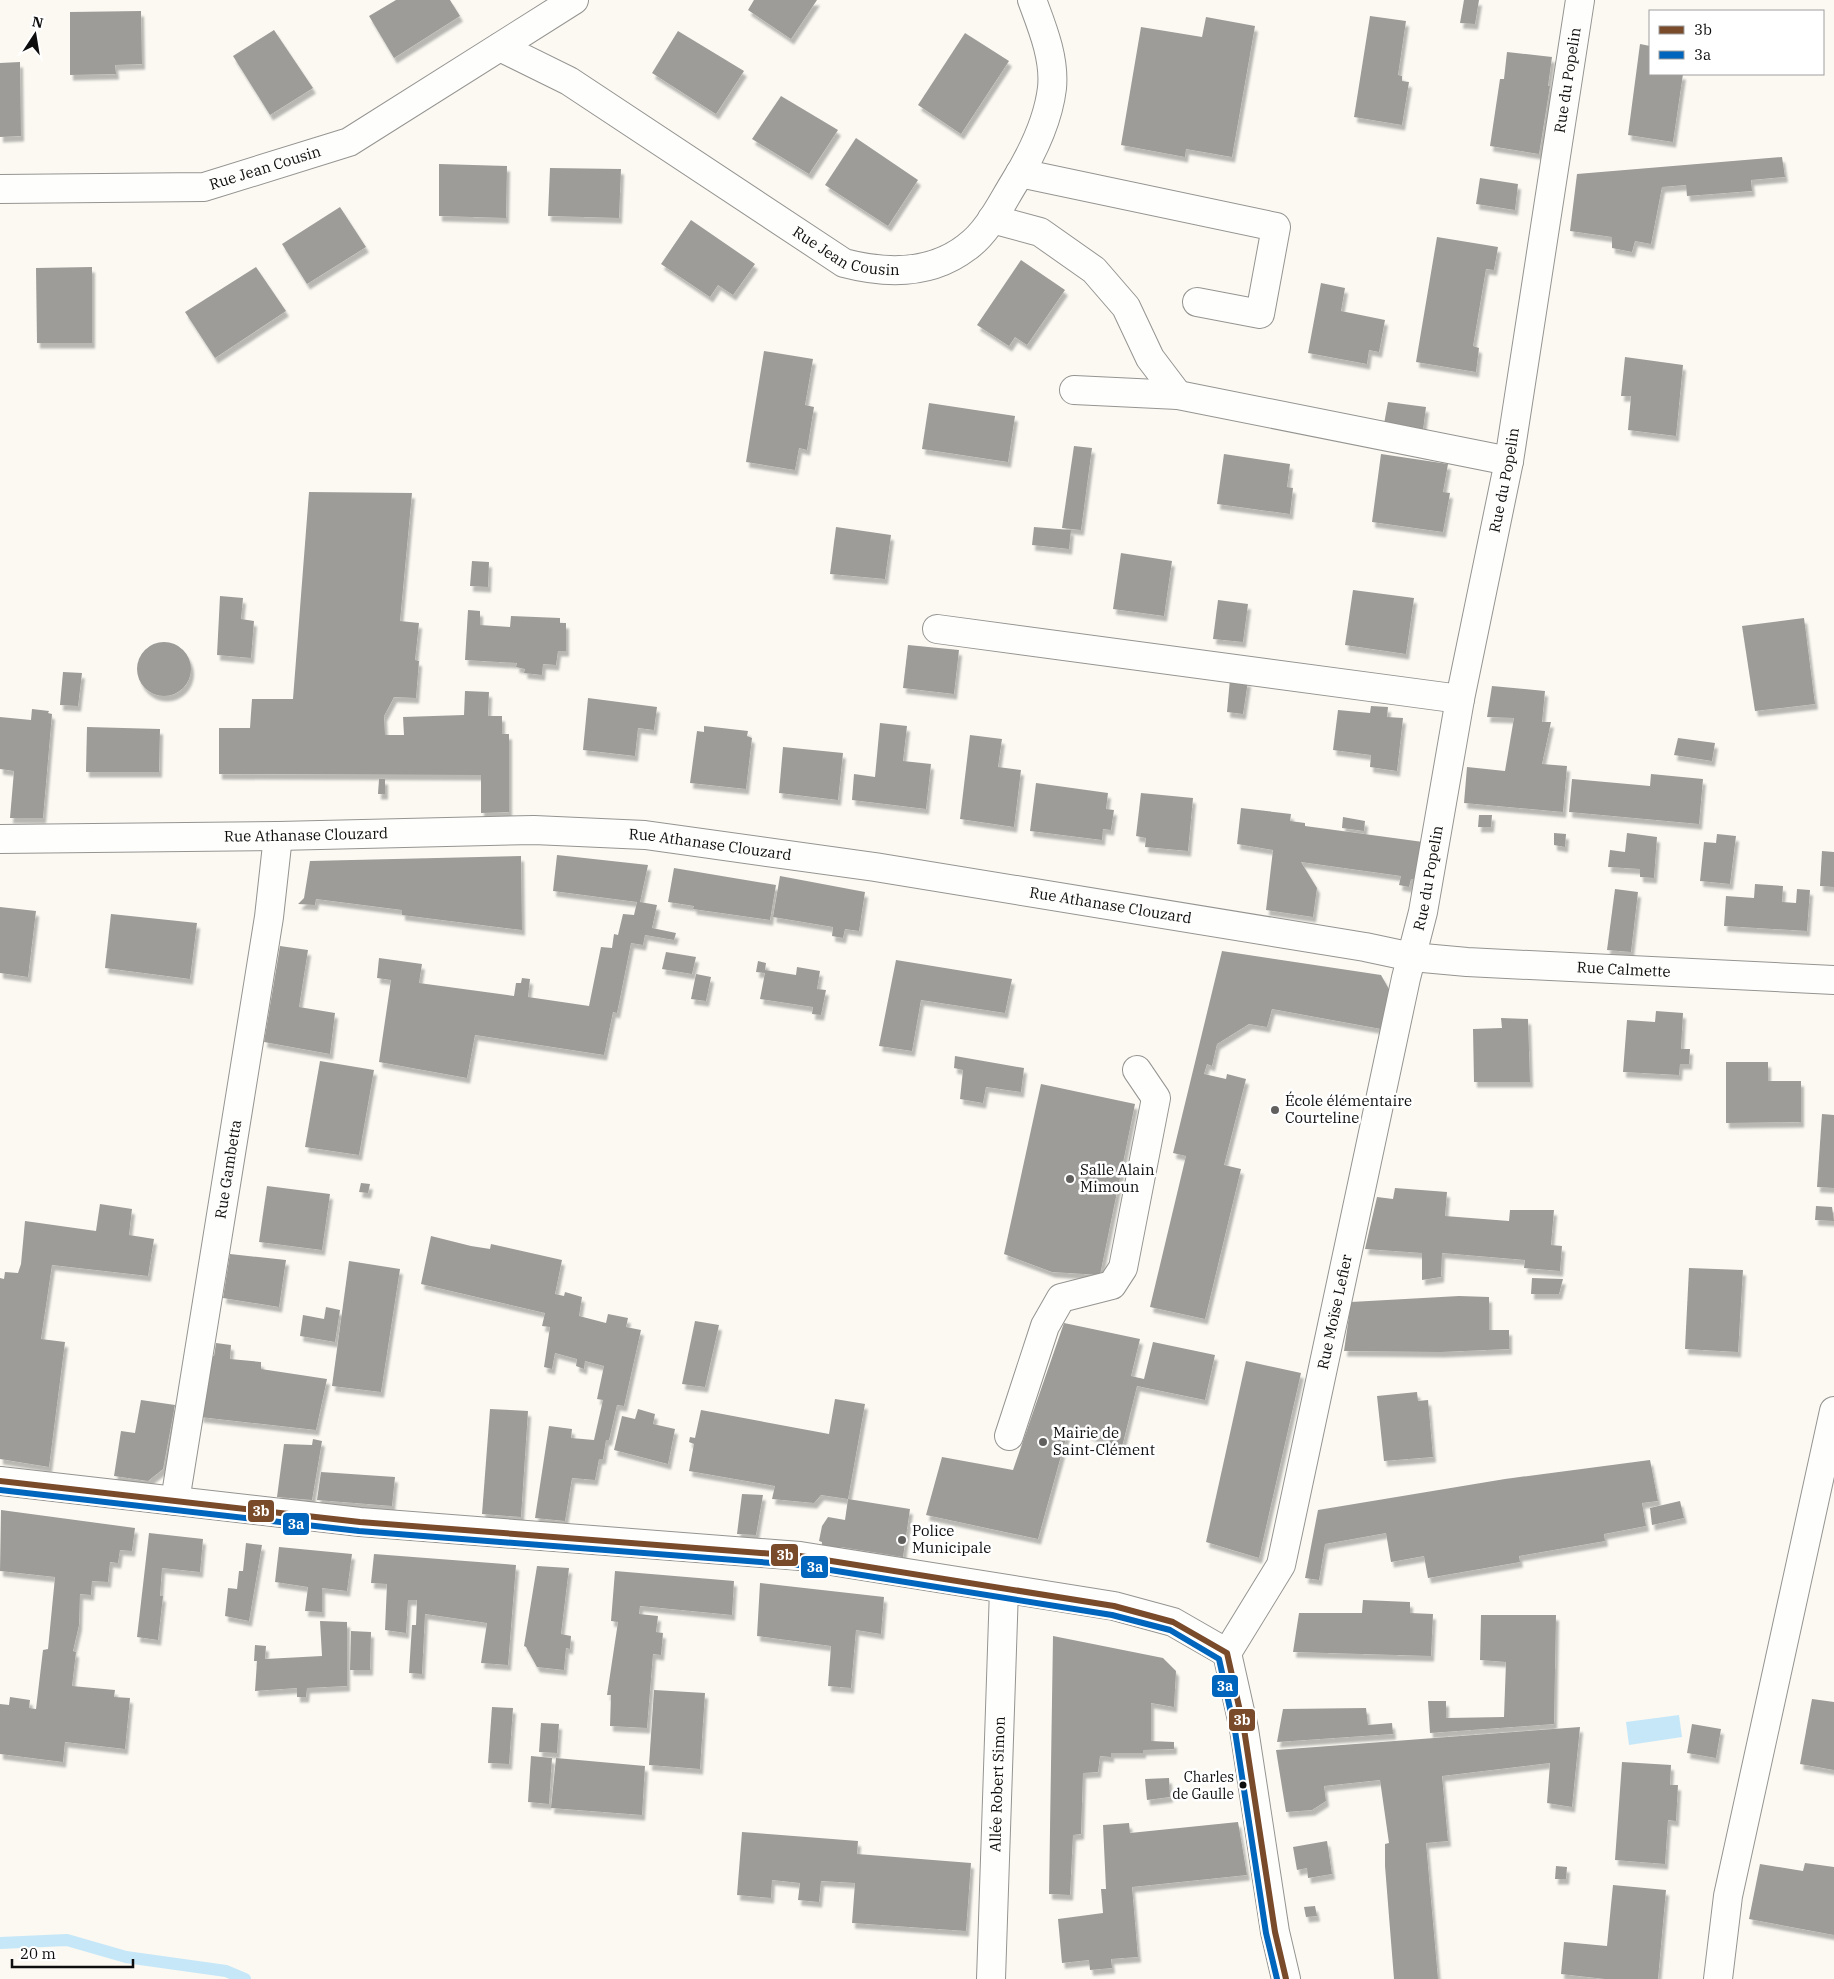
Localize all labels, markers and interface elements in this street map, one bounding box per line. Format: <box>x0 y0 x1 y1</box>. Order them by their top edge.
north arrow <box>10 10 60 60</box>
legend <box>1649 10 1824 75</box>
text: N <box>30 12 45 32</box>
text: 3b <box>1694 20 1712 39</box>
street label: Rue du Popelin <box>1550 26 1585 134</box>
text: 3a <box>1694 45 1711 64</box>
street label: Rue Jean Cousin <box>207 141 324 194</box>
street label: Rue Jean Cousin <box>789 222 900 279</box>
street label: Rue du Popelin <box>1484 426 1523 534</box>
street label: Rue Athanase Clouzard <box>224 823 388 846</box>
street label: Rue du Popelin <box>1409 823 1447 932</box>
street label: Rue Athanase Clouzard <box>628 824 793 864</box>
street label: Rue Athanase Clouzard <box>1028 882 1193 928</box>
street label: Rue Calmette <box>1576 957 1671 981</box>
place label: École élémentaire Courteline <box>1285 1091 1412 1127</box>
marker: École élémentaire Courteline <box>1269 1104 1281 1116</box>
street label: Rue Gambetta <box>211 1118 245 1220</box>
place label: Salle Alain Mimoun <box>1080 1160 1155 1196</box>
marker: Salle Alain Mimoun <box>1064 1173 1076 1185</box>
street label: Rue Moïse Lefier <box>1313 1252 1356 1371</box>
place label: Mairie de Saint-Clément <box>1053 1423 1155 1459</box>
marker: Mairie de Saint-Clément <box>1037 1436 1049 1448</box>
line badge: 3b <box>247 1499 275 1523</box>
text: 3b <box>252 1502 270 1520</box>
line badge: 3a <box>282 1512 310 1536</box>
text: 3a <box>288 1515 304 1533</box>
place label: Police Municipale <box>912 1521 991 1557</box>
marker: Police Municipale <box>896 1534 908 1546</box>
line badge: 3b <box>770 1543 799 1567</box>
text: 3b <box>776 1546 794 1564</box>
line badge: 3a <box>800 1555 829 1579</box>
text: 3a <box>807 1558 823 1576</box>
line badge: 3a <box>1211 1674 1239 1698</box>
text: 3a <box>1217 1677 1233 1695</box>
line badge: 3b <box>1228 1708 1256 1732</box>
text: 3b <box>1233 1711 1251 1729</box>
street label: Allée Robert Simon <box>985 1716 1009 1852</box>
place label: Charles de Gaulle <box>1172 1768 1234 1803</box>
marker: Charles de Gaulle <box>1238 1780 1248 1790</box>
scale bar <box>12 1936 134 1968</box>
text: 20 m <box>20 1944 56 1963</box>

